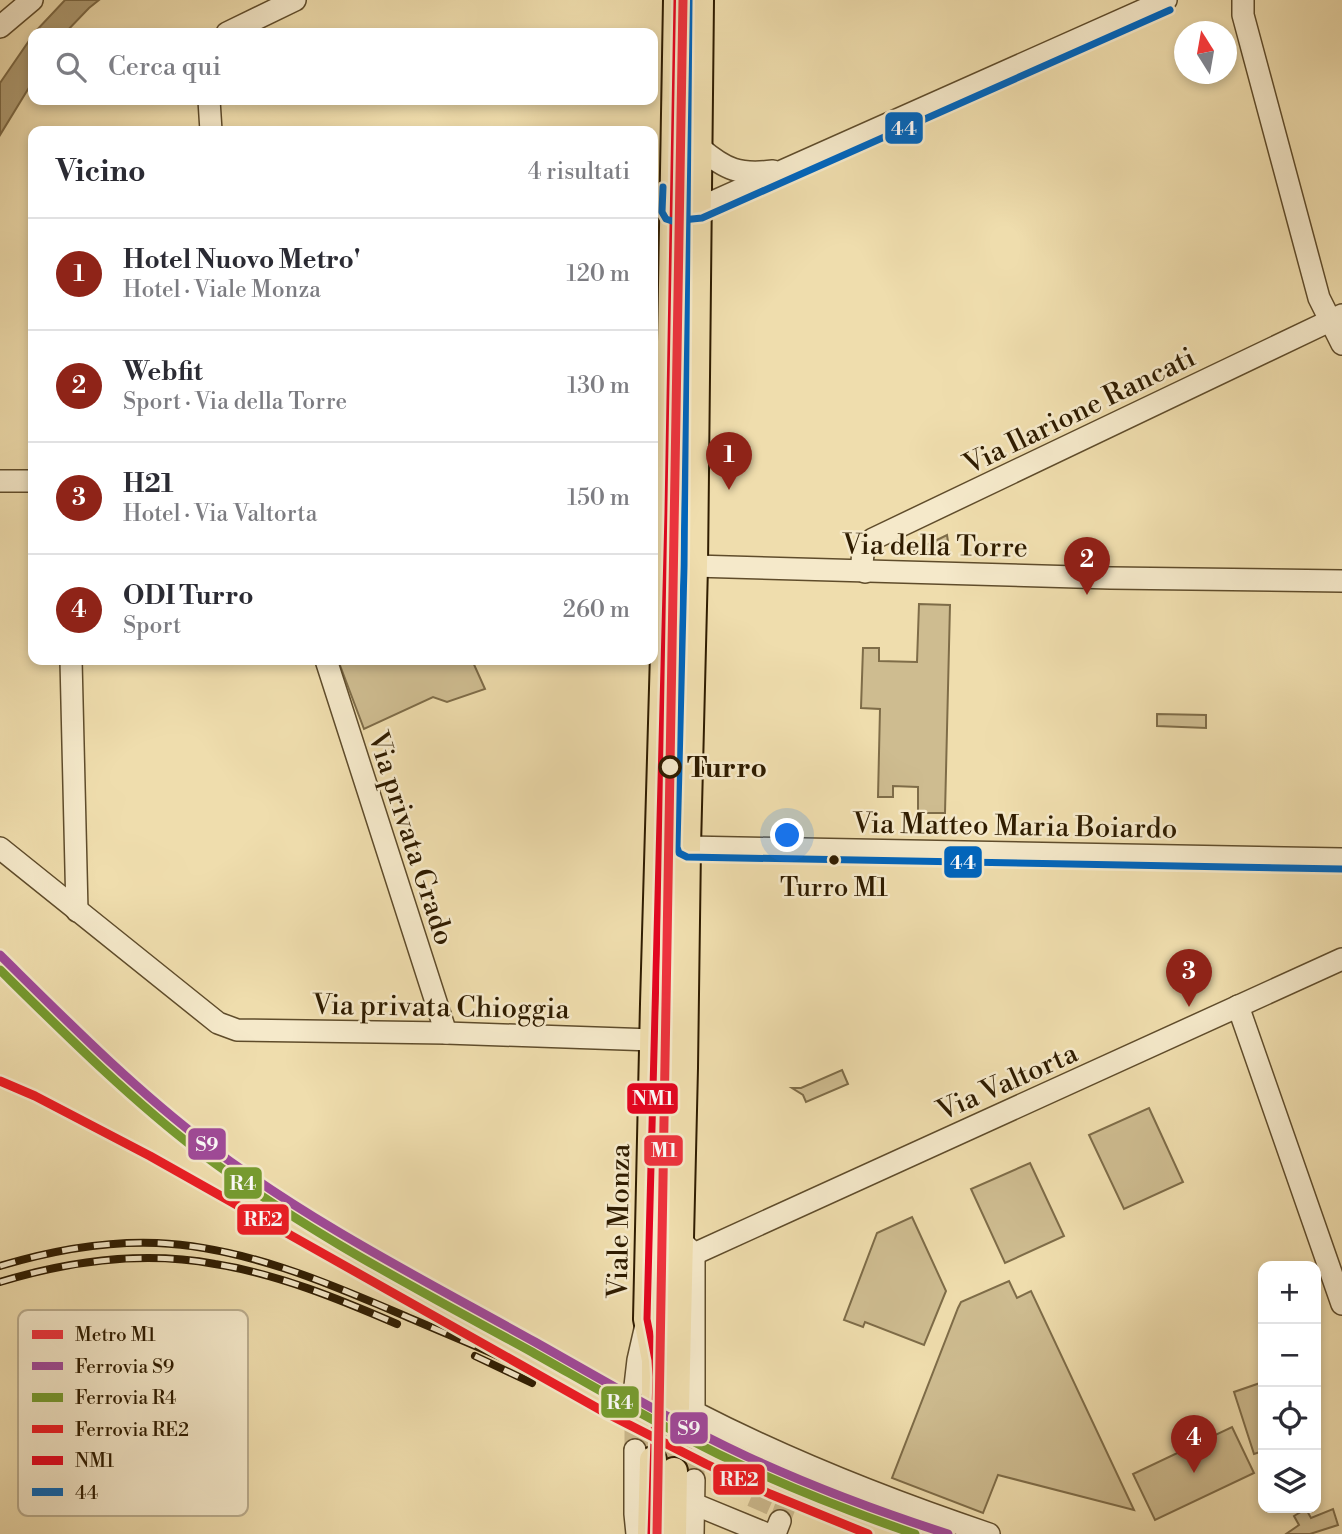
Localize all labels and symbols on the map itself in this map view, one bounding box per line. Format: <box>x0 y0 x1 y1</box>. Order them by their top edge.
north arrow <box>1174 21 1237 84</box>
line badge: 44 <box>884 111 924 145</box>
text: 44 <box>891 117 917 141</box>
street label: Via Ilarione Rancati <box>957 340 1201 483</box>
pin: 1 <box>706 432 752 490</box>
street label: Via della Torre <box>841 527 1028 566</box>
pin: 2 <box>1064 537 1110 595</box>
street label: Via privata Grado <box>359 726 462 950</box>
place label: Turro <box>687 751 767 786</box>
marker: Turro <box>659 756 681 778</box>
street label: Via Matteo Maria Boiardo <box>851 806 1178 847</box>
your location <box>770 818 804 852</box>
line badge: 44 <box>943 845 983 879</box>
text: 44 <box>950 851 976 875</box>
marker: Turro M1 <box>827 853 841 867</box>
place label: Turro M1 <box>780 872 888 904</box>
pin: 3 <box>1166 949 1212 1007</box>
street label: Via privata Chioggia <box>311 988 571 1027</box>
street label: Via Valtorta <box>931 1035 1084 1129</box>
line badge: NM1 <box>626 1082 679 1115</box>
text: NM1 <box>632 1087 674 1111</box>
line badge: S9 <box>187 1127 227 1161</box>
text: S9 <box>196 1133 218 1157</box>
line badge: M1 <box>643 1134 684 1167</box>
text: M1 <box>651 1139 677 1163</box>
street label: Viale Monza <box>601 1143 638 1300</box>
line badge: R4 <box>223 1166 263 1200</box>
text: R4 <box>230 1172 257 1196</box>
line badge: RE2 <box>236 1203 290 1236</box>
text: RE2 <box>243 1208 283 1232</box>
legend <box>18 1310 248 1516</box>
text: Metro M1 <box>75 1323 156 1347</box>
text: Ferrovia S9 <box>75 1355 174 1379</box>
line badge: R4 <box>600 1385 640 1419</box>
text: Ferrovia R4 <box>75 1386 176 1410</box>
text: R4 <box>607 1391 634 1415</box>
line badge: S9 <box>669 1411 709 1445</box>
pin: 4 <box>1171 1415 1217 1473</box>
text: S9 <box>678 1417 700 1441</box>
text: Ferrovia RE2 <box>75 1418 189 1442</box>
text: NM1 <box>75 1449 114 1473</box>
line badge: RE2 <box>712 1463 766 1496</box>
text: RE2 <box>719 1468 759 1492</box>
text: 44 <box>75 1481 98 1505</box>

